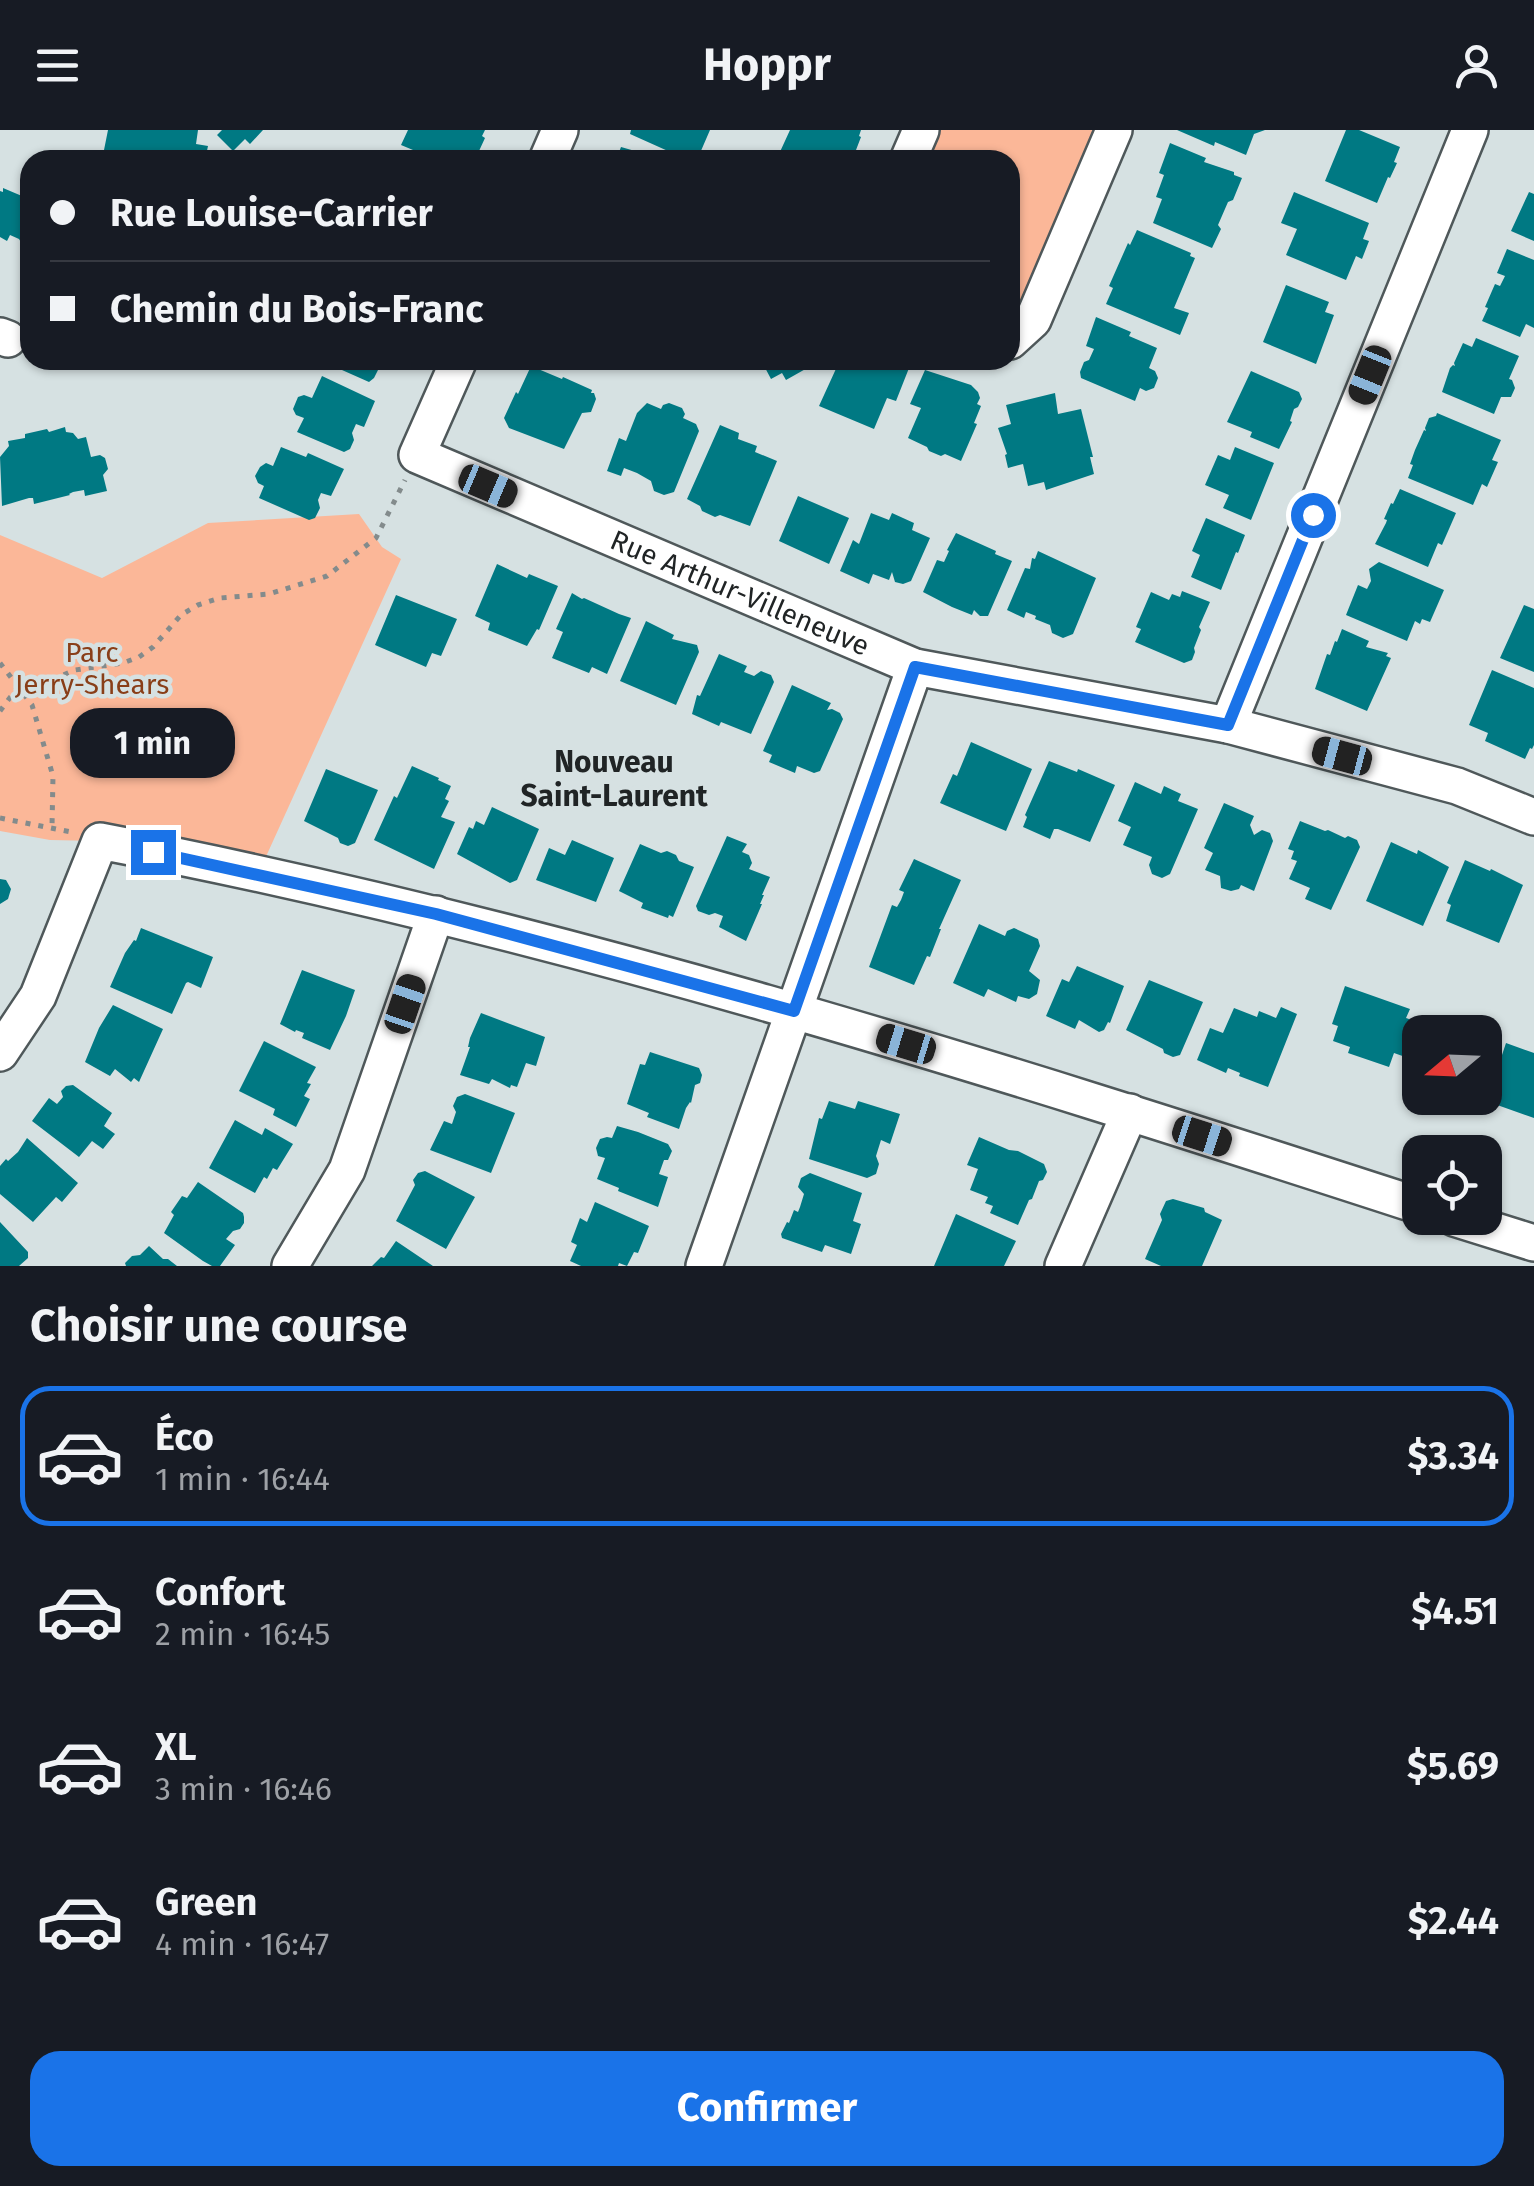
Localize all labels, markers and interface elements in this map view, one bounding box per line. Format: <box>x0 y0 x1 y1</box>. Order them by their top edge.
icon: menu <box>30 38 85 93</box>
text: Hoppr <box>703 38 831 92</box>
icon: person <box>1449 38 1504 93</box>
text: Rue Louise-Carrier <box>110 190 433 236</box>
text: Chemin du Bois-Franc <box>110 286 484 332</box>
car <box>1345 342 1395 408</box>
car <box>455 460 521 512</box>
route start <box>1291 493 1336 538</box>
street label: Rue Arthur-Villeneuve <box>605 523 874 663</box>
park label: Parc Jerry-Shears <box>15 636 169 701</box>
callout: 1 min <box>70 707 236 777</box>
text: 1 min <box>114 724 191 762</box>
car <box>1309 734 1375 778</box>
district label: Nouveau Saint-Laurent <box>520 744 708 814</box>
route end <box>131 830 176 875</box>
car <box>381 971 429 1037</box>
north arrow <box>1402 1015 1502 1115</box>
map controls <box>1402 1015 1502 1235</box>
car <box>873 1021 939 1067</box>
car <box>1169 1112 1235 1160</box>
button: locate <box>1402 1135 1502 1235</box>
text: Choisir une course <box>30 1299 407 1353</box>
icon: car <box>35 1411 125 1501</box>
text: Éco <box>155 1414 214 1460</box>
text: $3.34 <box>1407 1433 1499 1479</box>
text: 1 min · 16:44 <box>155 1460 330 1498</box>
icon: car <box>35 1566 125 1656</box>
text: Confort <box>155 1569 285 1615</box>
text: $4.51 <box>1411 1588 1499 1634</box>
text: 2 min · 16:45 <box>155 1615 330 1653</box>
icon: car <box>35 1721 125 1811</box>
text: XL <box>155 1724 197 1770</box>
text: $5.69 <box>1407 1743 1499 1789</box>
text: 3 min · 16:46 <box>155 1770 332 1808</box>
icon: car <box>35 1876 125 1966</box>
text: Green <box>155 1879 258 1925</box>
text: $2.44 <box>1408 1898 1499 1944</box>
text: 4 min · 16:47 <box>155 1925 329 1963</box>
button: Confirmer <box>30 2051 1504 2166</box>

